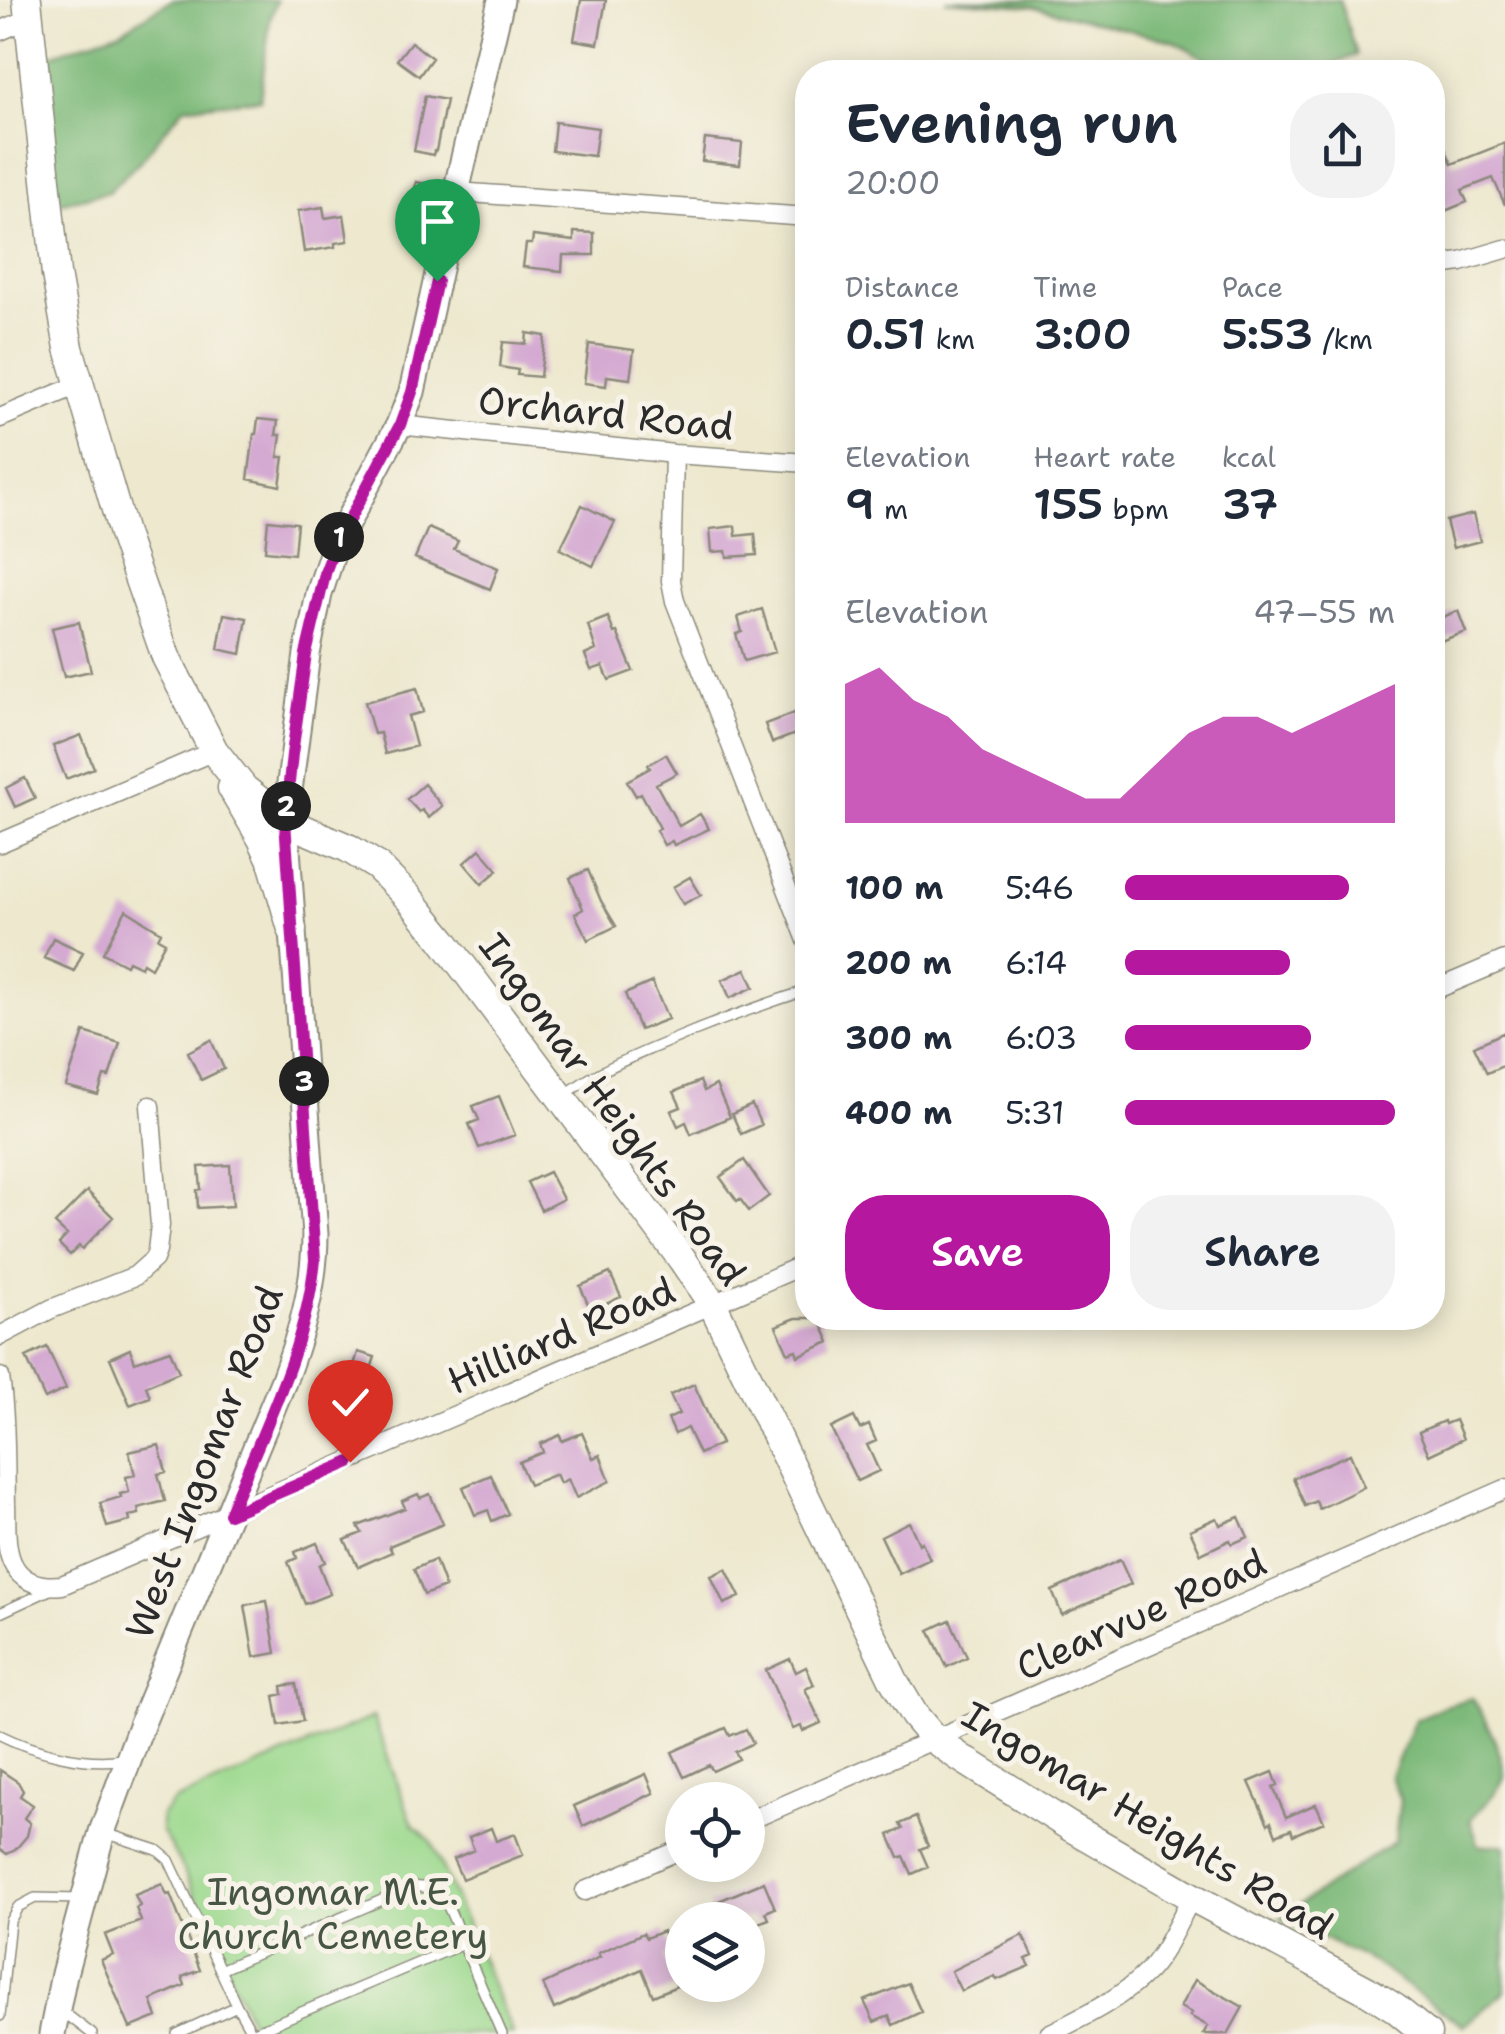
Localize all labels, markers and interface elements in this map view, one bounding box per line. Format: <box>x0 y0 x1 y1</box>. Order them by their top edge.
text: Evening run <box>845 86 1178 160</box>
button: share <box>1290 93 1395 198</box>
text: 20:00 <box>845 161 940 204</box>
pin <box>395 179 480 282</box>
icon: arrive <box>410 194 465 249</box>
text: Distance <box>845 268 960 306</box>
text: Time <box>1033 268 1098 306</box>
text: Pace <box>1222 268 1283 306</box>
text: 0.51 <box>845 306 926 362</box>
text: 3:00 <box>1033 306 1132 362</box>
text: 5:53 <box>1222 306 1313 362</box>
text: km <box>926 320 975 358</box>
text: /km <box>1313 320 1373 358</box>
street label: Orchard Road <box>476 374 736 452</box>
text: Elevation <box>845 438 970 476</box>
text: Heart rate <box>1033 438 1176 476</box>
text: kcal <box>1222 438 1276 476</box>
text: 9 <box>845 476 874 532</box>
text: 155 <box>1033 476 1103 532</box>
text: 37 <box>1222 476 1278 532</box>
text: m <box>874 490 908 528</box>
text: bpm <box>1103 490 1169 528</box>
pin: 1 <box>314 512 364 562</box>
text: 1 <box>333 518 345 556</box>
text: Elevation <box>845 590 988 633</box>
text: 47–55 m <box>1253 590 1395 633</box>
pin: 2 <box>261 781 311 831</box>
text: 2 <box>276 787 296 825</box>
text: 100 m <box>845 866 944 909</box>
text: 5:46 <box>1005 866 1075 909</box>
street label: Ingomar Heights Road <box>468 922 758 1296</box>
text: 200 m <box>845 941 952 984</box>
text: 6:14 <box>1005 941 1067 984</box>
text: 300 m <box>845 1016 952 1059</box>
text: 6:03 <box>1005 1016 1077 1059</box>
pin: 3 <box>279 1056 329 1106</box>
text: 3 <box>294 1062 314 1100</box>
text: 400 m <box>845 1091 952 1134</box>
text: 5:31 <box>1005 1091 1065 1134</box>
button: Save <box>845 1195 1110 1310</box>
button: Share <box>1130 1195 1395 1310</box>
street label: Hilliard Road <box>439 1264 683 1406</box>
street label: West Ingomar Road <box>113 1278 295 1646</box>
pin <box>308 1360 393 1463</box>
icon: check <box>323 1375 378 1430</box>
street label: Clearvue Road <box>1008 1536 1274 1692</box>
street label: Ingomar Heights Road <box>953 1689 1343 1951</box>
map controls <box>665 1782 765 2002</box>
button: locate <box>665 1782 765 1882</box>
park label: Ingomar M.E. Church Cemetery <box>178 1866 488 1961</box>
button: layers <box>665 1902 765 2002</box>

